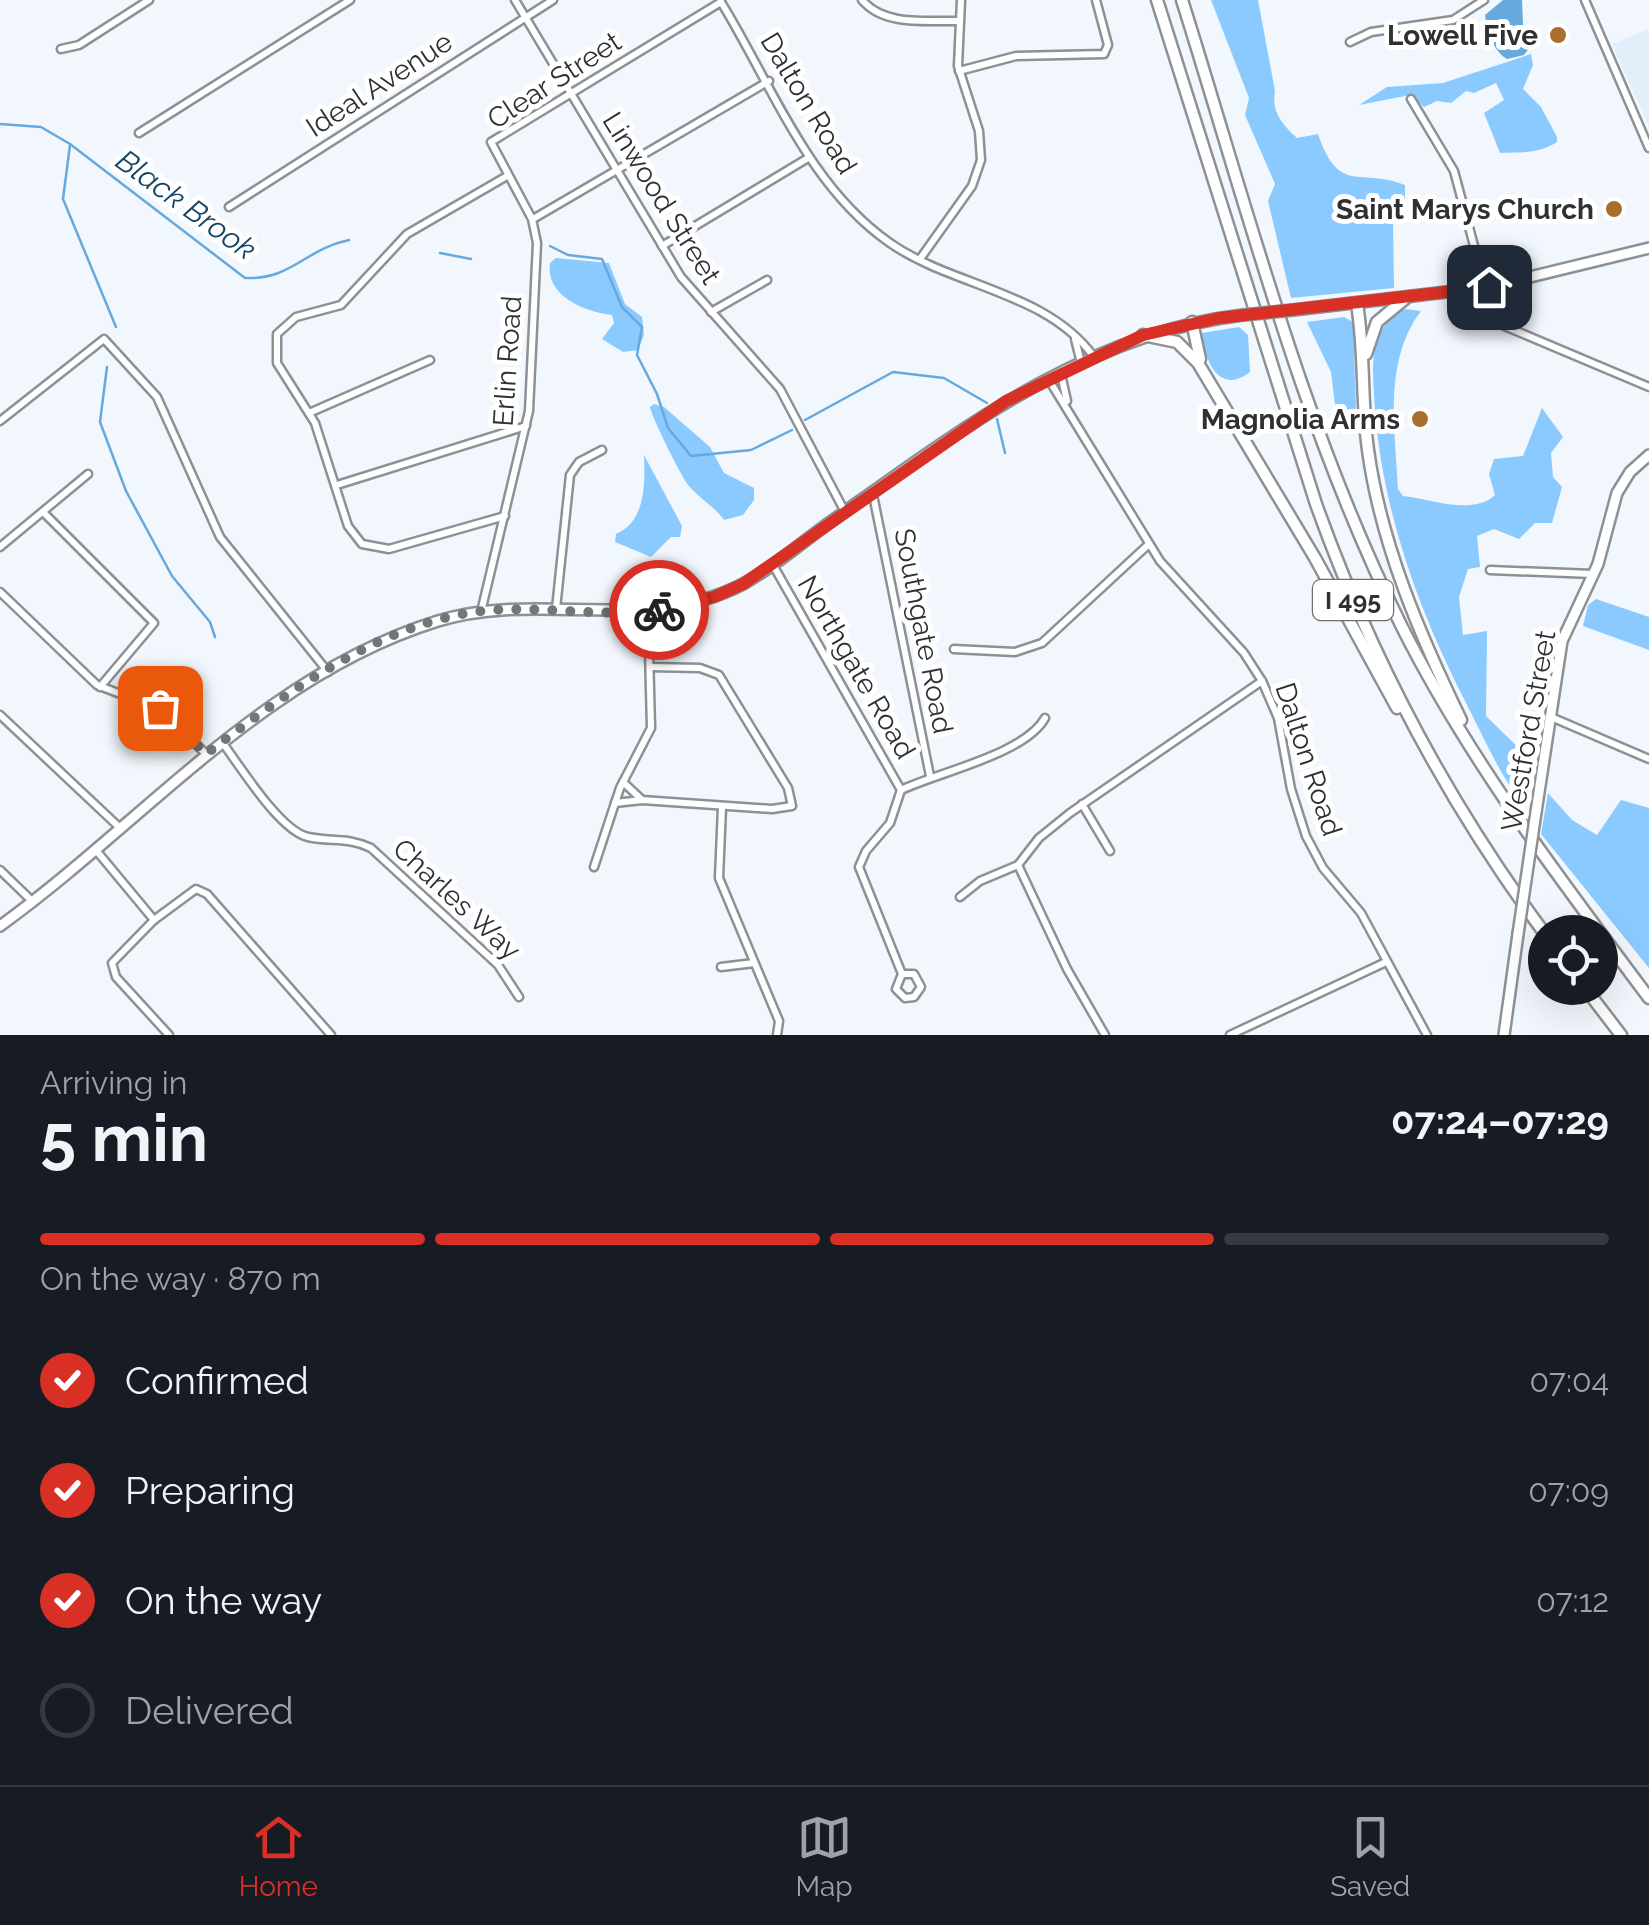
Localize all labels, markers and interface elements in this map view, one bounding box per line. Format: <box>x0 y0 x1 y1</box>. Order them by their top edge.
place label: Lowell Five <box>1387 19 1538 52</box>
marker: Lowell Five <box>1547 24 1569 46</box>
street label: Ideal Avenue <box>300 25 458 144</box>
street label: Clear Street <box>481 25 628 136</box>
street label: Dalton Road <box>753 27 864 180</box>
street label: Linwood Street <box>596 106 728 291</box>
water label: Black Brook <box>110 142 263 267</box>
place label: Saint Marys Church <box>1336 193 1594 226</box>
marker: Saint Marys Church <box>1603 198 1625 220</box>
pin <box>1447 245 1532 330</box>
icon: home <box>1462 260 1517 315</box>
street label: Erlin Road <box>486 295 529 428</box>
place label: Magnolia Arms <box>1201 403 1400 436</box>
marker: Magnolia Arms <box>1409 408 1431 430</box>
street label: Southgate Road <box>887 526 960 736</box>
courier <box>609 560 709 660</box>
street label: Northgate Road <box>791 570 922 765</box>
road number: I 495 <box>1313 580 1393 620</box>
icon: bike <box>632 583 687 638</box>
street label: Westford Street <box>1495 627 1563 834</box>
pin <box>118 666 203 751</box>
street label: Dalton Road <box>1268 678 1349 840</box>
icon: bag <box>133 681 188 736</box>
street label: Charles Way <box>386 832 527 967</box>
map controls <box>1528 915 1618 1005</box>
button: locate <box>1528 915 1618 1005</box>
text: Arriving in <box>40 1064 187 1101</box>
text: 07:24–07:29 <box>1391 1098 1609 1143</box>
text: 5 min <box>40 1100 208 1176</box>
text: On the way · 870 m <box>40 1260 321 1297</box>
icon: check <box>40 1353 95 1408</box>
text: Confirmed <box>125 1358 309 1403</box>
text: 07:04 <box>1529 1362 1609 1399</box>
icon: check <box>40 1463 95 1518</box>
text: Preparing <box>125 1468 295 1513</box>
text: 07:09 <box>1528 1472 1609 1509</box>
icon: check <box>40 1573 95 1628</box>
text: On the way <box>125 1578 322 1623</box>
text: 07:12 <box>1536 1582 1609 1619</box>
text: Delivered <box>125 1688 294 1733</box>
tab: Home <box>239 1810 318 1903</box>
tab: Map <box>796 1810 853 1903</box>
tab: Saved <box>1330 1810 1410 1903</box>

